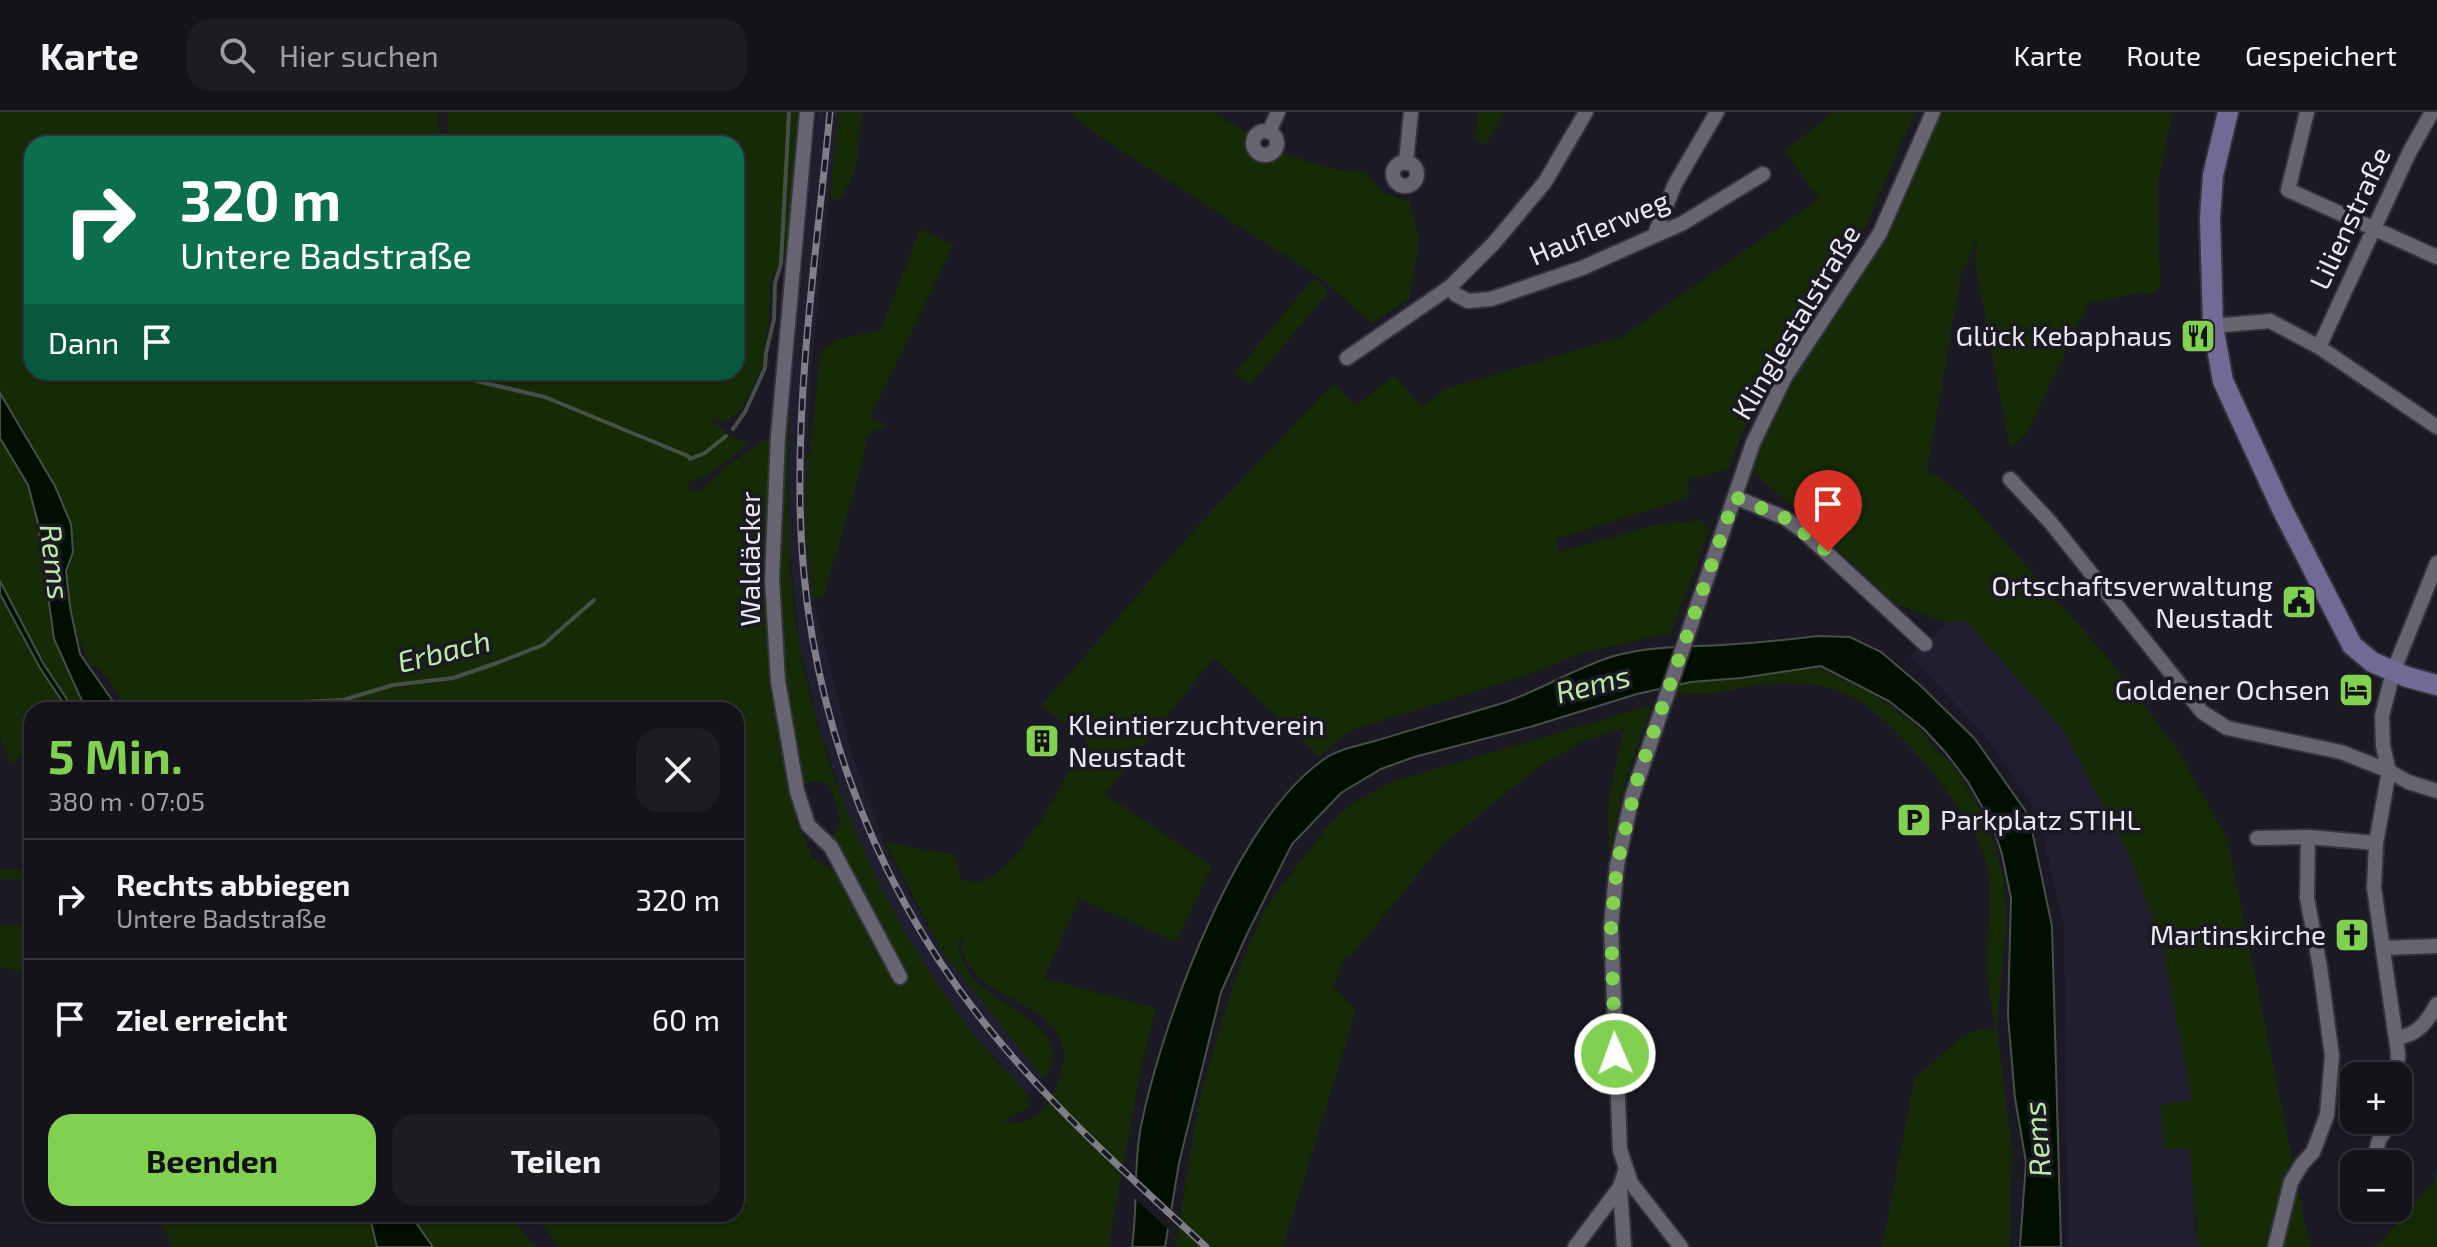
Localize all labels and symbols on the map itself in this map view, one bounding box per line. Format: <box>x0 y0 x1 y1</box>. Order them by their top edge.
street label: Lilienstraße <box>2301 141 2397 294</box>
street label: Hauflerweg <box>1524 182 1674 272</box>
street label: Klinglestalstraße <box>1724 218 1867 425</box>
restaurant icon: Glück Kebaphaus <box>2179 317 2217 355</box>
place label: Glück Kebaphaus <box>1956 318 2172 352</box>
pin <box>1794 470 1862 552</box>
street label: Waldäcker <box>732 491 766 627</box>
water label: Rems <box>33 522 78 602</box>
place label: Ortschaftsverwaltung Neustadt <box>1991 568 2273 634</box>
public building icon: Ortschaftsverwaltung Neustadt <box>2280 583 2318 621</box>
water label: Erbach <box>393 621 494 679</box>
water label: Rems <box>1551 656 1634 710</box>
hotel icon: Goldener Ochsen <box>2337 671 2375 709</box>
place label: Goldener Ochsen <box>2115 672 2330 706</box>
place label: Kleintierzuchtverein Neustadt <box>1068 707 1325 773</box>
building icon: Kleintierzuchtverein Neustadt <box>1023 722 1061 760</box>
parking icon: Parkplatz STIHL <box>1895 801 1933 839</box>
place label: Parkplatz STIHL <box>1940 802 2141 836</box>
church icon: Martinskirche <box>2333 916 2371 954</box>
place label: Martinskirche <box>2150 917 2326 951</box>
position arrow <box>1573 1012 1657 1096</box>
water label: Rems <box>2015 1100 2057 1179</box>

